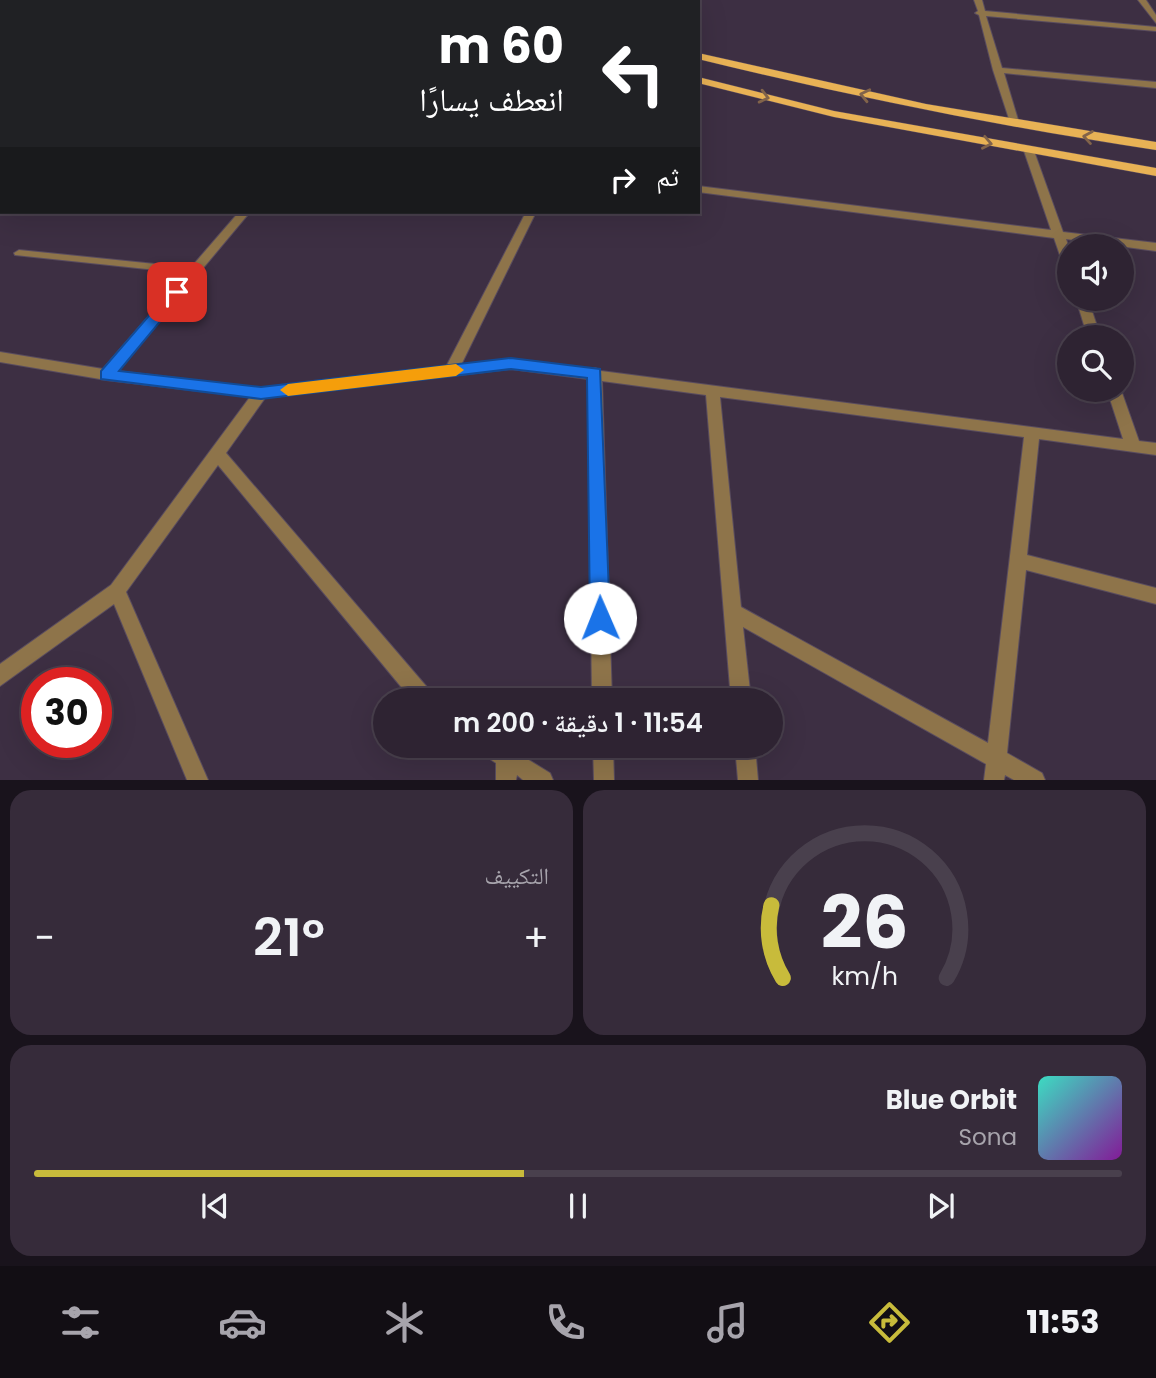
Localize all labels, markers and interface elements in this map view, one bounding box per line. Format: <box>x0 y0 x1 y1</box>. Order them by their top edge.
text: 60 m <box>439 12 564 80</box>
icon: left <box>588 28 679 119</box>
text: انعطف يسارًا <box>419 77 564 122</box>
one-way arrow <box>758 89 770 103</box>
one-way arrow <box>859 89 871 103</box>
one-way arrow <box>1083 130 1094 145</box>
one-way arrow <box>981 135 993 150</box>
text: ثم <box>656 159 679 195</box>
icon: right <box>604 161 642 199</box>
map controls <box>1057 234 1134 402</box>
button: sound <box>1057 234 1134 311</box>
pin <box>147 262 207 322</box>
icon: arrive <box>158 273 196 311</box>
button: search <box>1057 325 1134 402</box>
position arrow <box>563 581 637 655</box>
speed limit sign: 30 <box>21 667 112 758</box>
text: 11:54 · 1 دقيقة · 200 m <box>453 705 703 741</box>
text: التكييف <box>484 860 549 892</box>
text: 26 <box>821 873 908 974</box>
text: 21° <box>253 901 325 974</box>
text: − <box>34 911 55 964</box>
text: + <box>523 911 549 964</box>
text: km/h <box>831 959 898 994</box>
text: Blue Orbit <box>886 1082 1017 1118</box>
text: Sona <box>959 1121 1017 1153</box>
icon: previous <box>196 1187 234 1225</box>
icon: pause <box>559 1187 597 1225</box>
icon: next <box>922 1187 960 1225</box>
icon: filters <box>56 1298 105 1347</box>
icon: car <box>218 1298 267 1347</box>
icon: climate <box>380 1298 429 1347</box>
icon: phone <box>541 1298 590 1347</box>
icon: music <box>703 1298 752 1347</box>
icon: directions <box>865 1298 914 1347</box>
text: 11:53 <box>1026 1299 1100 1344</box>

